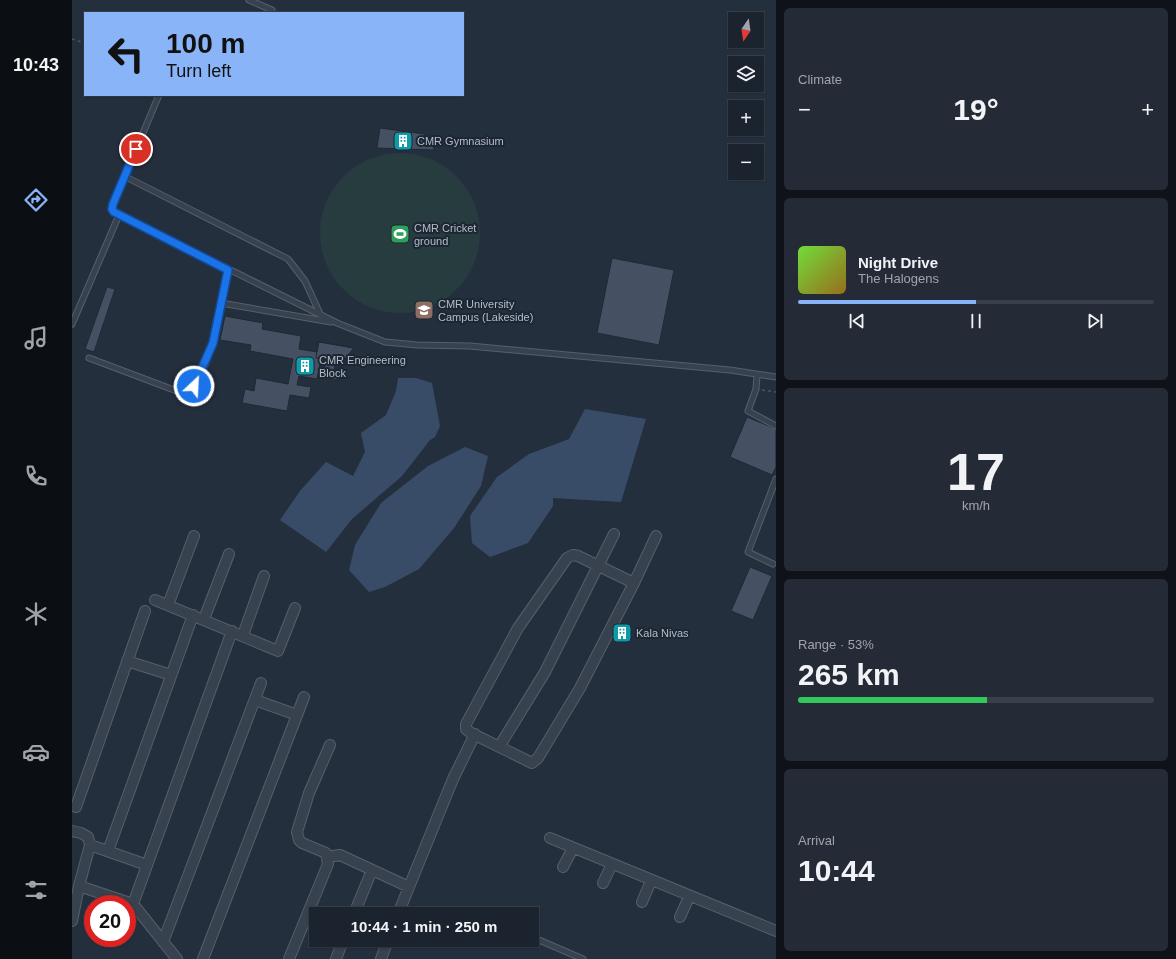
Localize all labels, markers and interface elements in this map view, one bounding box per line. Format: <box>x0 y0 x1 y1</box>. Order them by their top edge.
north arrow <box>728 12 764 48</box>
map controls <box>728 12 764 180</box>
icon: left <box>100 28 152 80</box>
text: 100 m <box>166 28 245 59</box>
text: 10:43 <box>13 55 59 75</box>
button: layers <box>728 56 764 92</box>
text: Turn left <box>166 61 231 81</box>
text: Climate <box>798 72 842 87</box>
text: 19° <box>953 93 999 126</box>
text: − <box>798 97 811 122</box>
text: + <box>1141 97 1154 122</box>
button: + <box>728 100 764 136</box>
building icon: CMR Gymnasium <box>392 130 414 152</box>
pin <box>119 132 153 166</box>
place label: CMR Gymnasium <box>417 135 504 147</box>
icon: arrive <box>125 138 147 160</box>
button: − <box>728 144 764 180</box>
icon: directions <box>22 186 50 214</box>
place label: CMR Cricket ground <box>414 222 476 247</box>
sports icon: CMR Cricket ground <box>389 223 411 245</box>
text: Night Drive <box>858 254 938 271</box>
text: The Halogens <box>858 271 939 286</box>
place label: CMR University Campus (Lakeside) <box>438 298 533 323</box>
school or university icon: CMR University Campus (Lakeside) <box>413 299 435 321</box>
icon: previous <box>846 310 868 332</box>
icon: pause <box>965 310 987 332</box>
icon: next <box>1084 310 1106 332</box>
icon: music <box>22 324 50 352</box>
place label: CMR Engineering Block <box>319 354 406 379</box>
building icon: CMR Engineering Block <box>294 355 316 377</box>
position arrow <box>173 365 215 407</box>
text: 17 <box>947 443 1005 501</box>
icon: phone <box>22 462 50 490</box>
text: km/h <box>962 498 990 513</box>
icon: climate <box>22 600 50 628</box>
building icon: Kala Nivas <box>611 622 633 644</box>
place label: Kala Nivas <box>636 627 689 639</box>
text: Range · 53% <box>798 637 874 652</box>
text: 265 km <box>798 658 900 691</box>
icon: car <box>22 738 50 766</box>
text: Arrival <box>798 833 835 848</box>
text: 10:44 <box>798 854 875 887</box>
icon: filters <box>22 876 50 904</box>
speed limit sign: 20 <box>84 895 136 947</box>
text: 10:44 · 1 min · 250 m <box>351 918 497 935</box>

